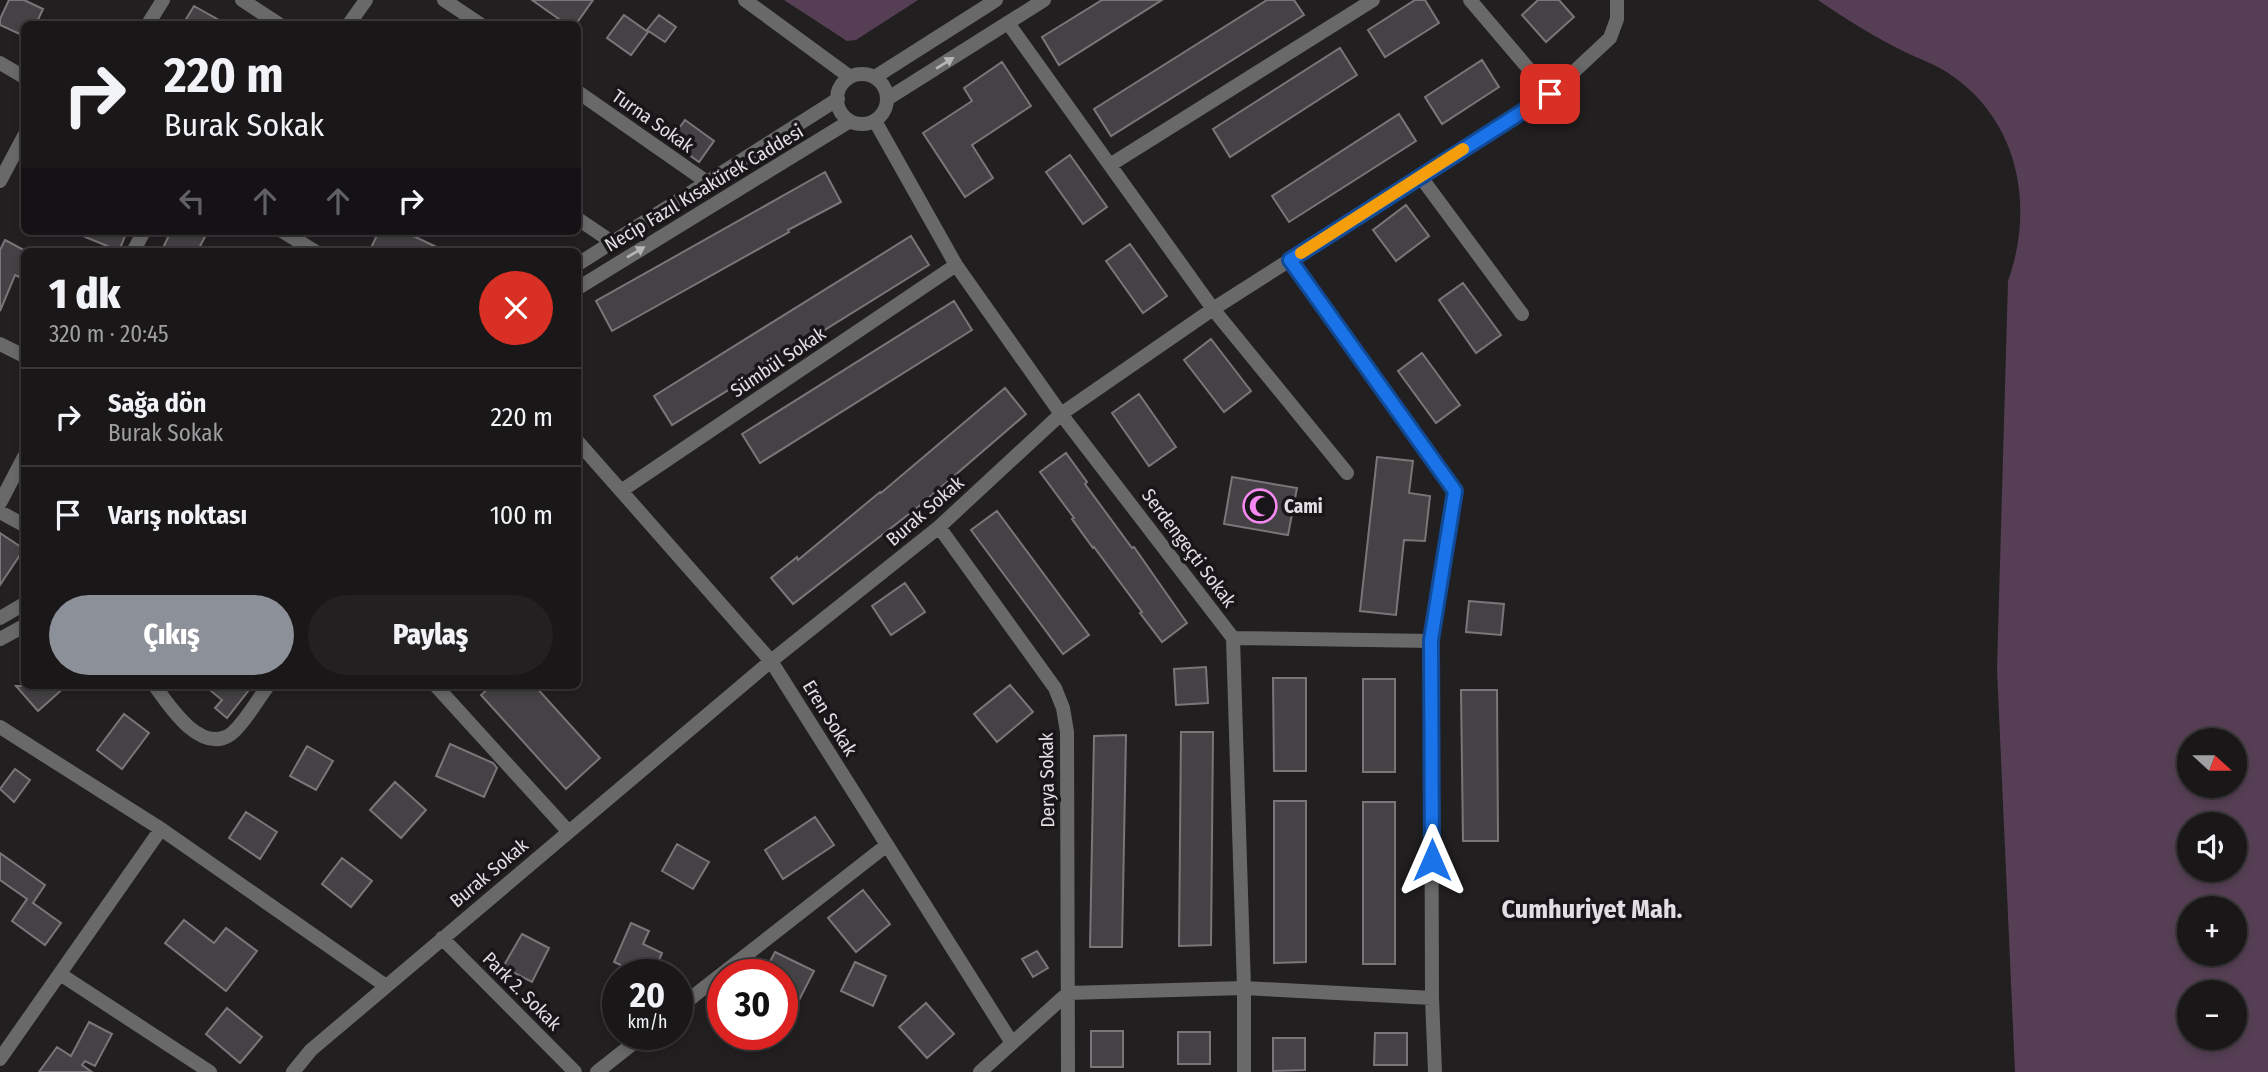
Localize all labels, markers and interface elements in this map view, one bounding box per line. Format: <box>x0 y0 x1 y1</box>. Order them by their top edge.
text: 220 m <box>164 46 284 105</box>
icon: right <box>49 49 140 140</box>
one-way arrow <box>936 56 955 69</box>
pin <box>1520 64 1580 124</box>
icon: arrive <box>1531 75 1569 113</box>
street label: Turna Sokak <box>608 84 698 158</box>
text: Burak Sokak <box>164 106 324 144</box>
street label: Necip Fazıl Kısakürek Caddesi <box>600 120 808 256</box>
icon: left <box>173 182 211 220</box>
icon: ahead <box>246 182 284 220</box>
icon: ahead <box>319 182 357 220</box>
icon: right <box>392 182 430 220</box>
one-way arrow <box>626 246 645 258</box>
text: 1 dk <box>49 269 120 319</box>
button: close <box>479 271 553 345</box>
text: 320 m · 20:45 <box>49 320 168 348</box>
street label: Sümbül Sokak <box>726 322 830 402</box>
text: Sağa dön <box>108 388 207 419</box>
icon: right <box>49 398 87 436</box>
text: 220 m <box>490 402 553 433</box>
text: Burak Sokak <box>108 419 223 447</box>
street label: Burak Sokak <box>882 471 969 551</box>
street label: Serdengeçti Sokak <box>1137 484 1241 612</box>
mosque icon: Cami <box>1241 487 1279 525</box>
place label: Cami <box>1284 495 1323 518</box>
icon: arrive <box>49 496 87 534</box>
text: Varış noktası <box>108 500 247 531</box>
text: 100 m <box>490 500 553 531</box>
button: Çıkış <box>49 595 294 675</box>
button: Paylaş <box>308 595 553 675</box>
street label: Eren Sokak <box>798 676 862 760</box>
north arrow <box>2177 728 2247 798</box>
map controls <box>2177 728 2247 1050</box>
street label: Derya Sokak <box>1035 732 1059 828</box>
button: sound <box>2177 812 2247 882</box>
position arrow <box>1395 823 1469 897</box>
street label: Burak Sokak <box>445 834 533 912</box>
district label: Cumhuriyet Mah. <box>1501 894 1683 925</box>
button: + <box>2177 896 2247 966</box>
street label: Park 2. Sokak <box>478 947 566 1035</box>
speed limit sign: 30 <box>707 959 798 1050</box>
text: 20 <box>630 974 665 1016</box>
button: − <box>2177 980 2247 1050</box>
text: km/h <box>627 1011 668 1033</box>

